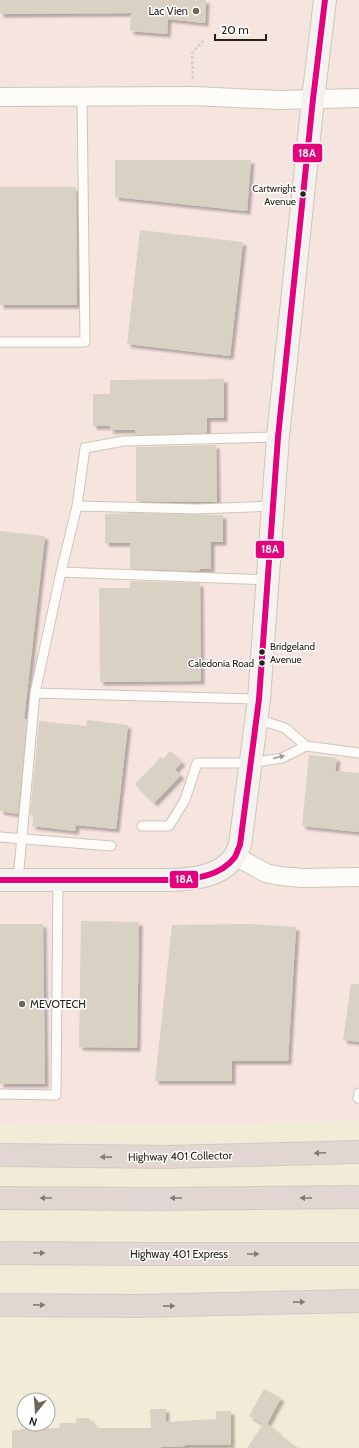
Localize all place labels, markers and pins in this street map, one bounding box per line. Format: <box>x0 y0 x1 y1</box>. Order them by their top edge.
place label: Lac Vien <box>148 4 188 18</box>
marker: Lac Vien <box>191 6 201 16</box>
place label: Cartwright Avenue <box>252 182 297 208</box>
marker: Cartwright Avenue <box>298 189 308 199</box>
place label: Bridgeland Avenue <box>270 640 315 666</box>
marker: Bridgeland Avenue <box>257 647 267 657</box>
place label: Caledonia Road <box>188 657 254 670</box>
marker: Caledonia Road <box>257 658 267 668</box>
place label: MEVOTECH <box>30 997 86 1011</box>
marker: MEVOTECH <box>17 999 27 1009</box>

